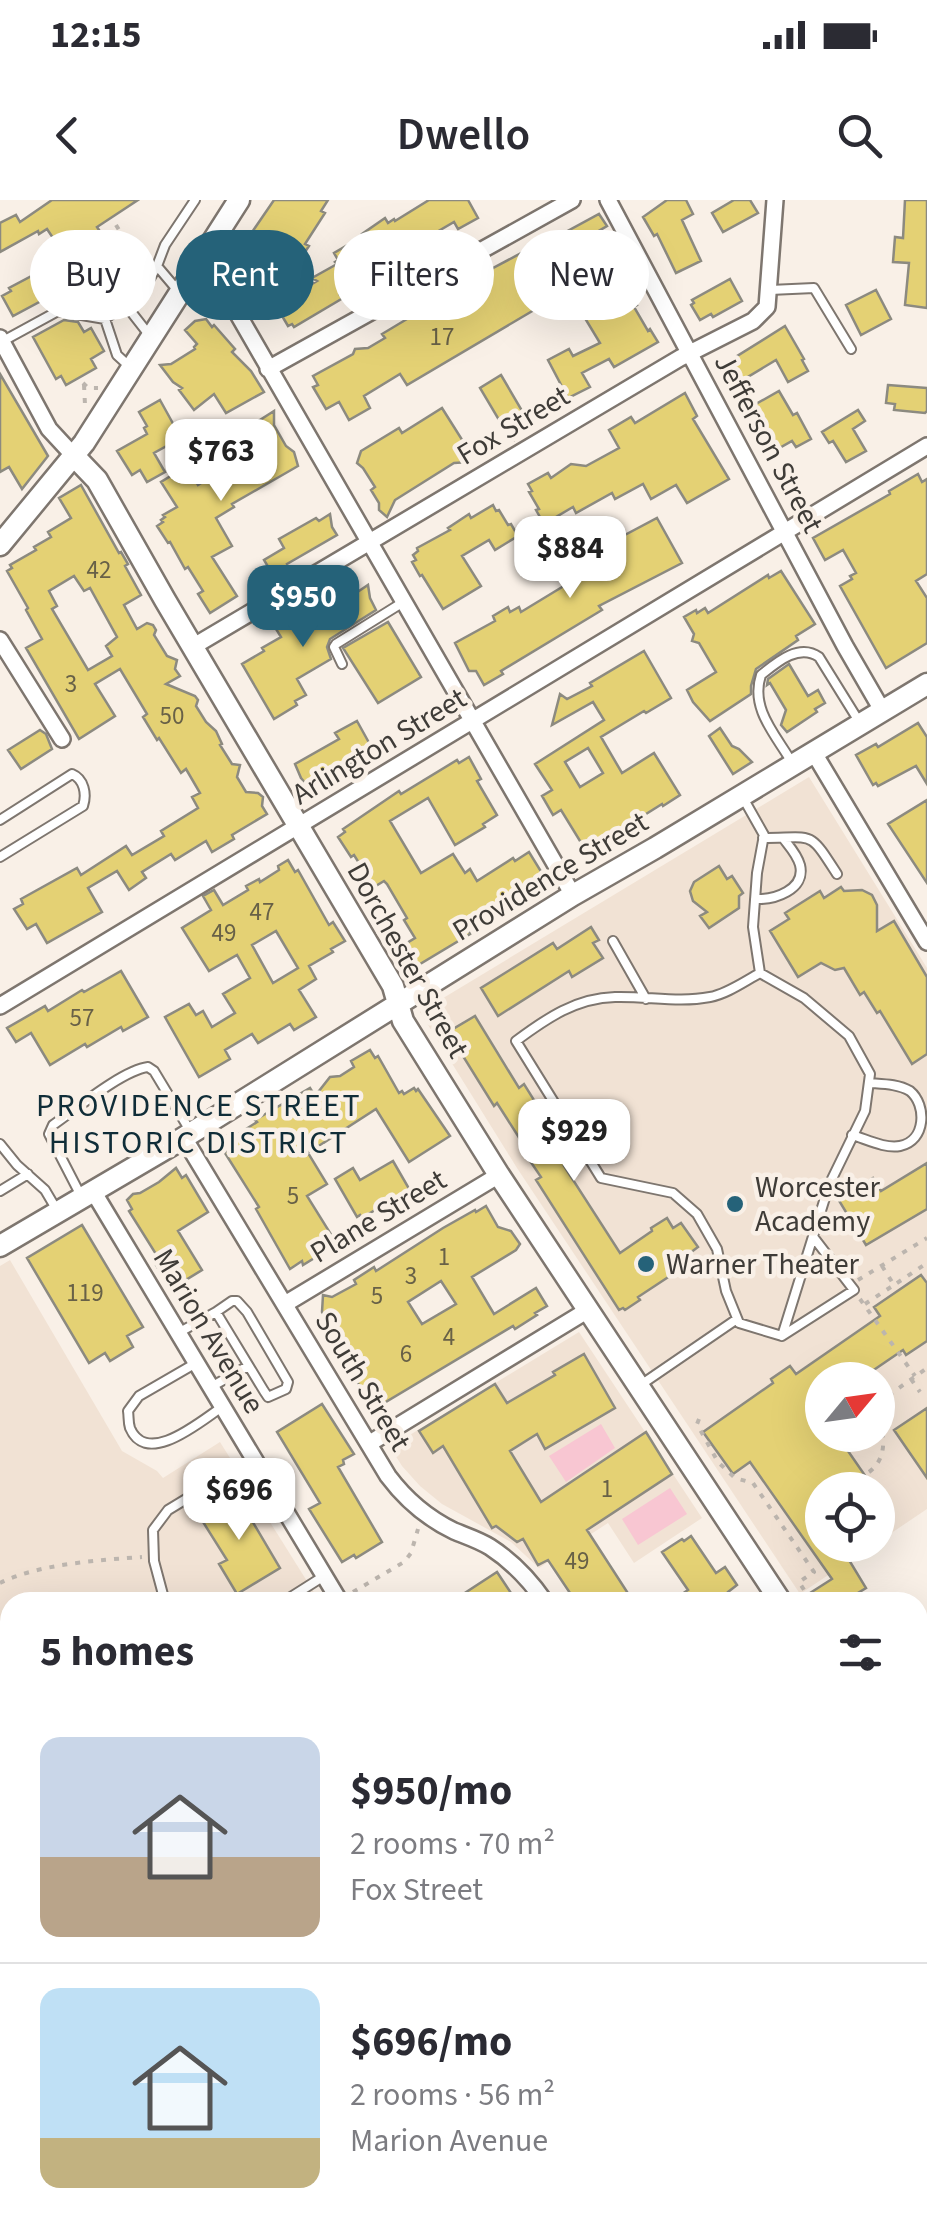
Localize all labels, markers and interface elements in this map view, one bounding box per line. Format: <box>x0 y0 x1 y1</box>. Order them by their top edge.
text: 12:15 <box>50 8 142 62</box>
text: Dwello <box>397 103 530 167</box>
icon: back <box>40 108 95 163</box>
icon: search <box>832 108 887 163</box>
chip: Buy <box>30 230 156 320</box>
chip: Rent <box>176 230 314 320</box>
chip: Filters <box>334 230 494 320</box>
chip: New <box>514 230 649 320</box>
house number: 17 <box>430 319 454 355</box>
street label: Jefferson Street <box>703 346 834 541</box>
street label: Fox Street <box>449 375 578 476</box>
pin: $763 <box>162 419 280 504</box>
text: $763 <box>187 428 255 474</box>
pin: $884 <box>511 516 629 601</box>
text: $884 <box>536 525 604 571</box>
house number: 42 <box>87 552 111 588</box>
pin: $950 <box>244 565 362 650</box>
text: $950 <box>269 574 337 620</box>
house number: 3 <box>65 666 77 702</box>
street label: Arlington Street <box>284 677 475 816</box>
house number: 50 <box>160 698 184 734</box>
street label: Providence Street <box>444 801 656 952</box>
street label: Dorchester Street <box>336 855 479 1066</box>
house number: 47 <box>250 894 274 930</box>
house number: 49 <box>212 915 236 951</box>
house number: 57 <box>70 1000 94 1036</box>
district label: PROVIDENCE STREET HISTORIC DISTRICT <box>36 1083 362 1166</box>
pin: $929 <box>515 1099 633 1184</box>
text: $929 <box>540 1108 608 1154</box>
street label: Plane Street <box>302 1159 455 1274</box>
place label: Worcester Academy <box>755 1166 880 1243</box>
house number: 5 <box>287 1178 299 1214</box>
marker: Worcester Academy <box>724 1193 746 1215</box>
house number: 1 <box>438 1239 450 1275</box>
street label: Marion Avenue <box>142 1241 275 1422</box>
place label: Warner Theater <box>666 1243 860 1286</box>
marker: Warner Theater <box>635 1253 657 1275</box>
house number: 3 <box>405 1258 417 1294</box>
house number: 119 <box>66 1275 104 1311</box>
house number: 5 <box>371 1278 383 1314</box>
street label: South Street <box>304 1303 421 1459</box>
house number: 4 <box>443 1319 455 1355</box>
house number: 6 <box>400 1336 412 1372</box>
north arrow <box>805 1362 895 1452</box>
map controls <box>805 1362 895 1562</box>
pin: $696 <box>180 1458 298 1543</box>
text: $696 <box>205 1467 273 1513</box>
house number: 1 <box>601 1471 613 1507</box>
button: locate <box>805 1472 895 1562</box>
house number: 49 <box>565 1543 589 1579</box>
text: 5 homes <box>40 1622 194 1682</box>
icon: filters <box>833 1625 888 1680</box>
text: $950/mo <box>350 1761 512 1821</box>
icon: home <box>120 1777 240 1897</box>
text: 2 rooms · 70 m² <box>350 1821 555 1867</box>
text: Fox Street <box>350 1867 483 1913</box>
text: $696/mo <box>350 2012 512 2072</box>
icon: home <box>120 2028 240 2148</box>
text: 2 rooms · 56 m² <box>350 2072 555 2118</box>
text: Marion Avenue <box>350 2118 548 2164</box>

